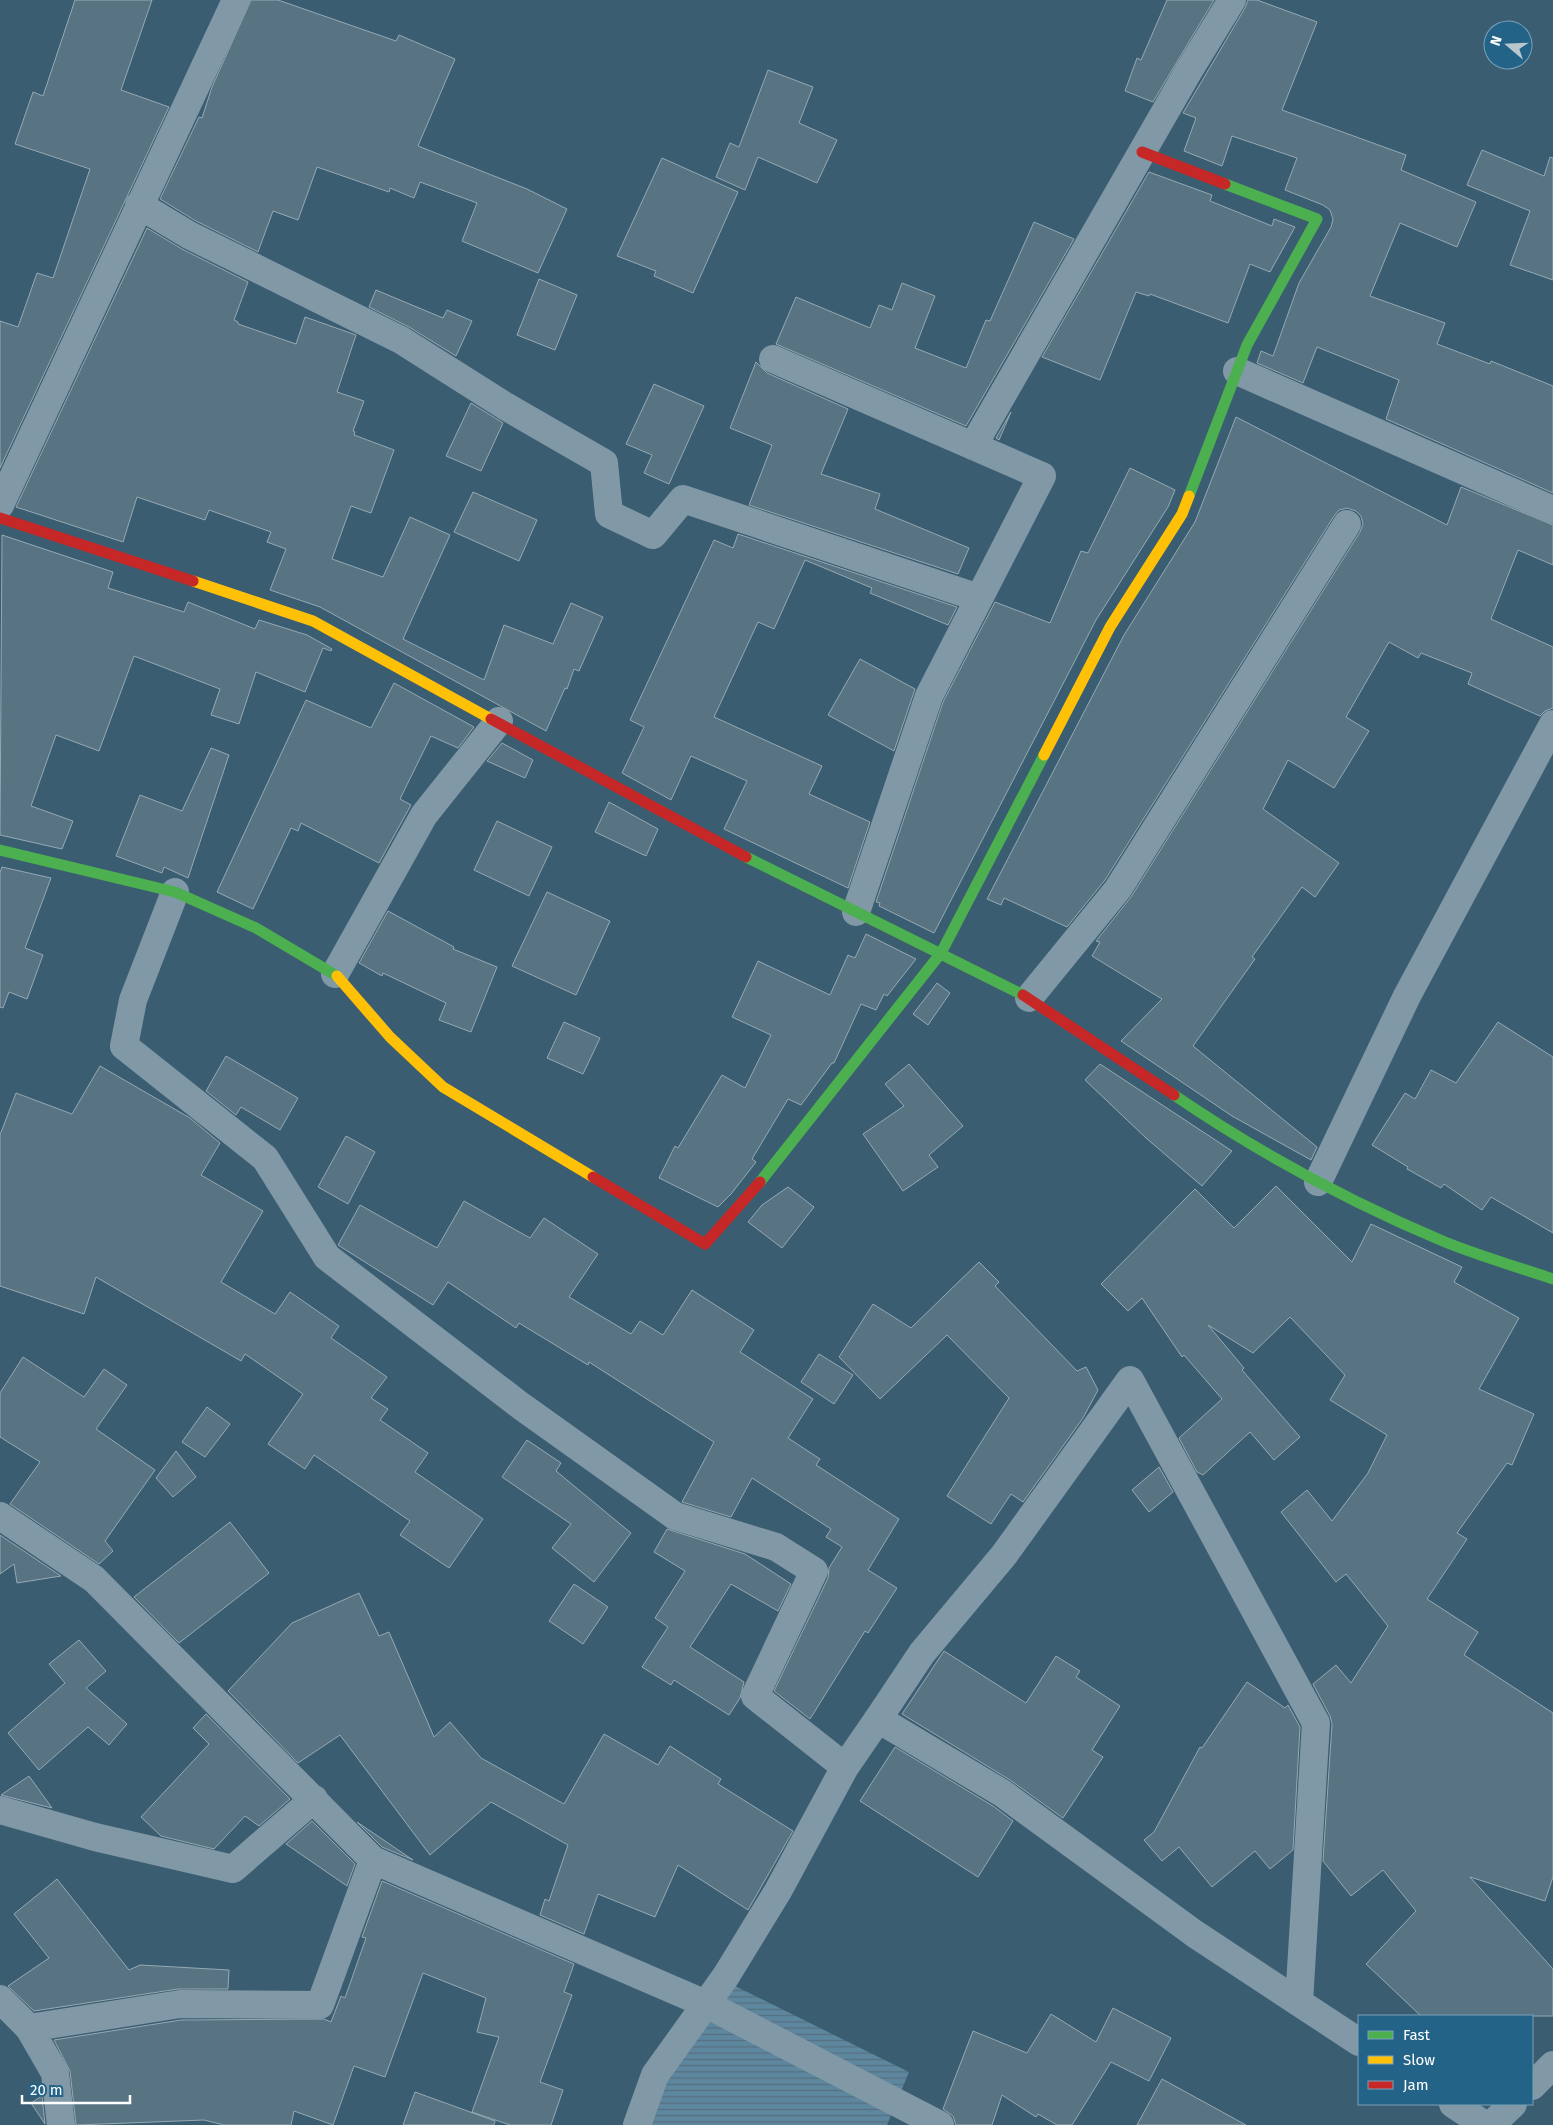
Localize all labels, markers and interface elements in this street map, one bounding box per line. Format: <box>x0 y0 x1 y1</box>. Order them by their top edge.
north arrow <box>1483 20 1533 70</box>
text: N <box>1487 34 1506 48</box>
legend <box>1358 2015 1533 2105</box>
text: Fast <box>1403 2026 1430 2044</box>
text: Slow <box>1403 2051 1435 2069</box>
scale bar <box>22 2072 130 2104</box>
text: Jam <box>1403 2076 1429 2094</box>
text: 20 m <box>30 2081 63 2099</box>

